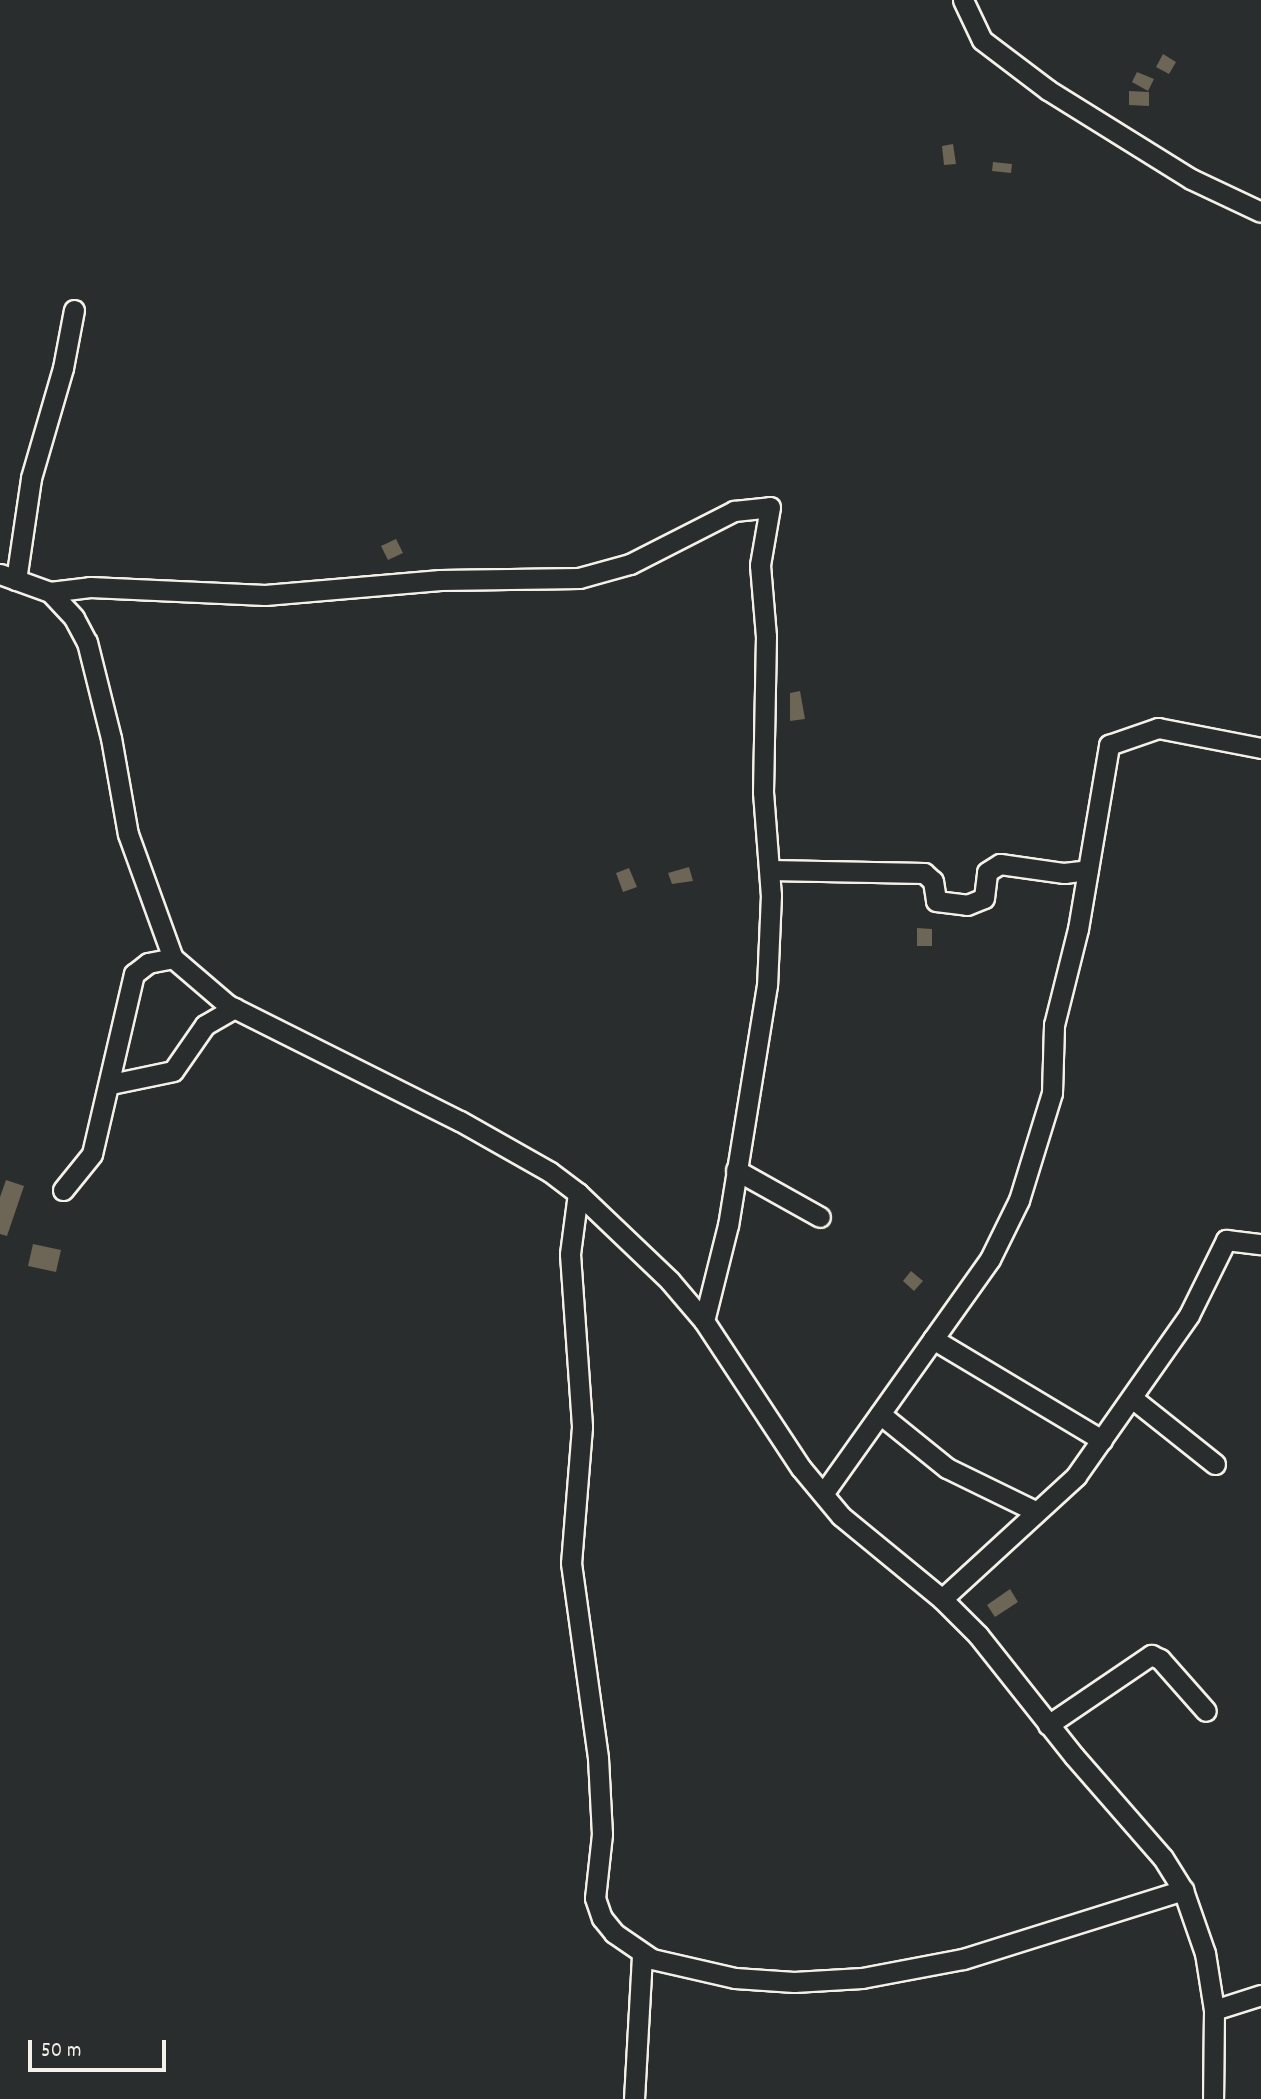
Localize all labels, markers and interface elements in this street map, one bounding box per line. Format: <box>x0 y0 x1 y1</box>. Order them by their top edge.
scale bar <box>32 2025 170 2070</box>
text: 50 m <box>41 2037 81 2067</box>

